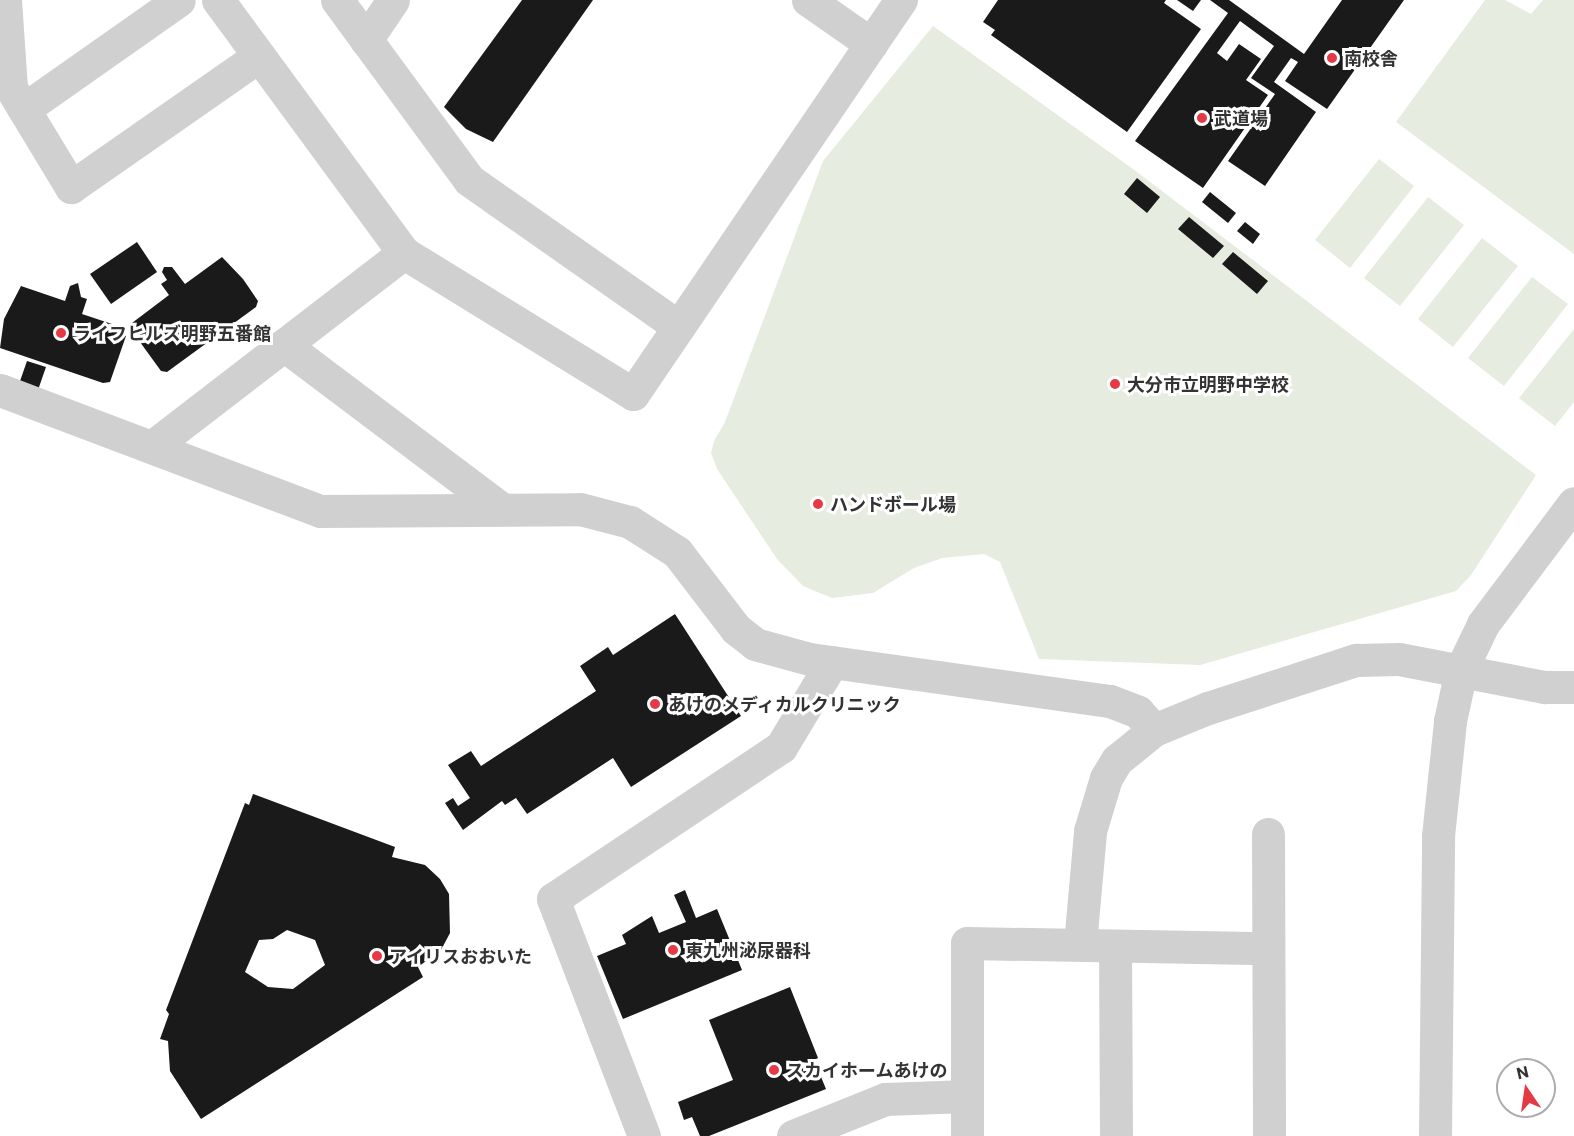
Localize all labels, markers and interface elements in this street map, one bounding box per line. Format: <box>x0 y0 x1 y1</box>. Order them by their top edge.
place label: 南校舎 <box>1344 47 1398 69</box>
marker: 南校舎 <box>1325 51 1339 65</box>
place label: 武道場 <box>1214 107 1268 129</box>
marker: 武道場 <box>1195 111 1209 125</box>
place label: ライフヒルズ明野五番館 <box>73 322 271 344</box>
marker: ライフヒルズ明野五番館 <box>54 326 68 340</box>
place label: 大分市立明野中学校 <box>1127 373 1289 395</box>
marker: 大分市立明野中学校 <box>1108 377 1122 391</box>
place label: ハンドボール場 <box>830 493 956 515</box>
marker: ハンドボール場 <box>811 497 825 511</box>
place label: あけのメディカルクリニック <box>668 693 902 715</box>
marker: あけのメディカルクリニック <box>646 695 664 713</box>
place label: 東九州泌尿器科 <box>685 939 811 961</box>
marker: 東九州泌尿器科 <box>666 943 680 957</box>
place label: アイリスおおいた <box>389 945 533 967</box>
marker: アイリスおおいた <box>370 949 384 963</box>
north arrow <box>1496 1058 1556 1118</box>
place label: スカイホームあけの <box>786 1059 948 1081</box>
text: N <box>1514 1061 1530 1083</box>
marker: スカイホームあけの <box>767 1063 781 1077</box>

